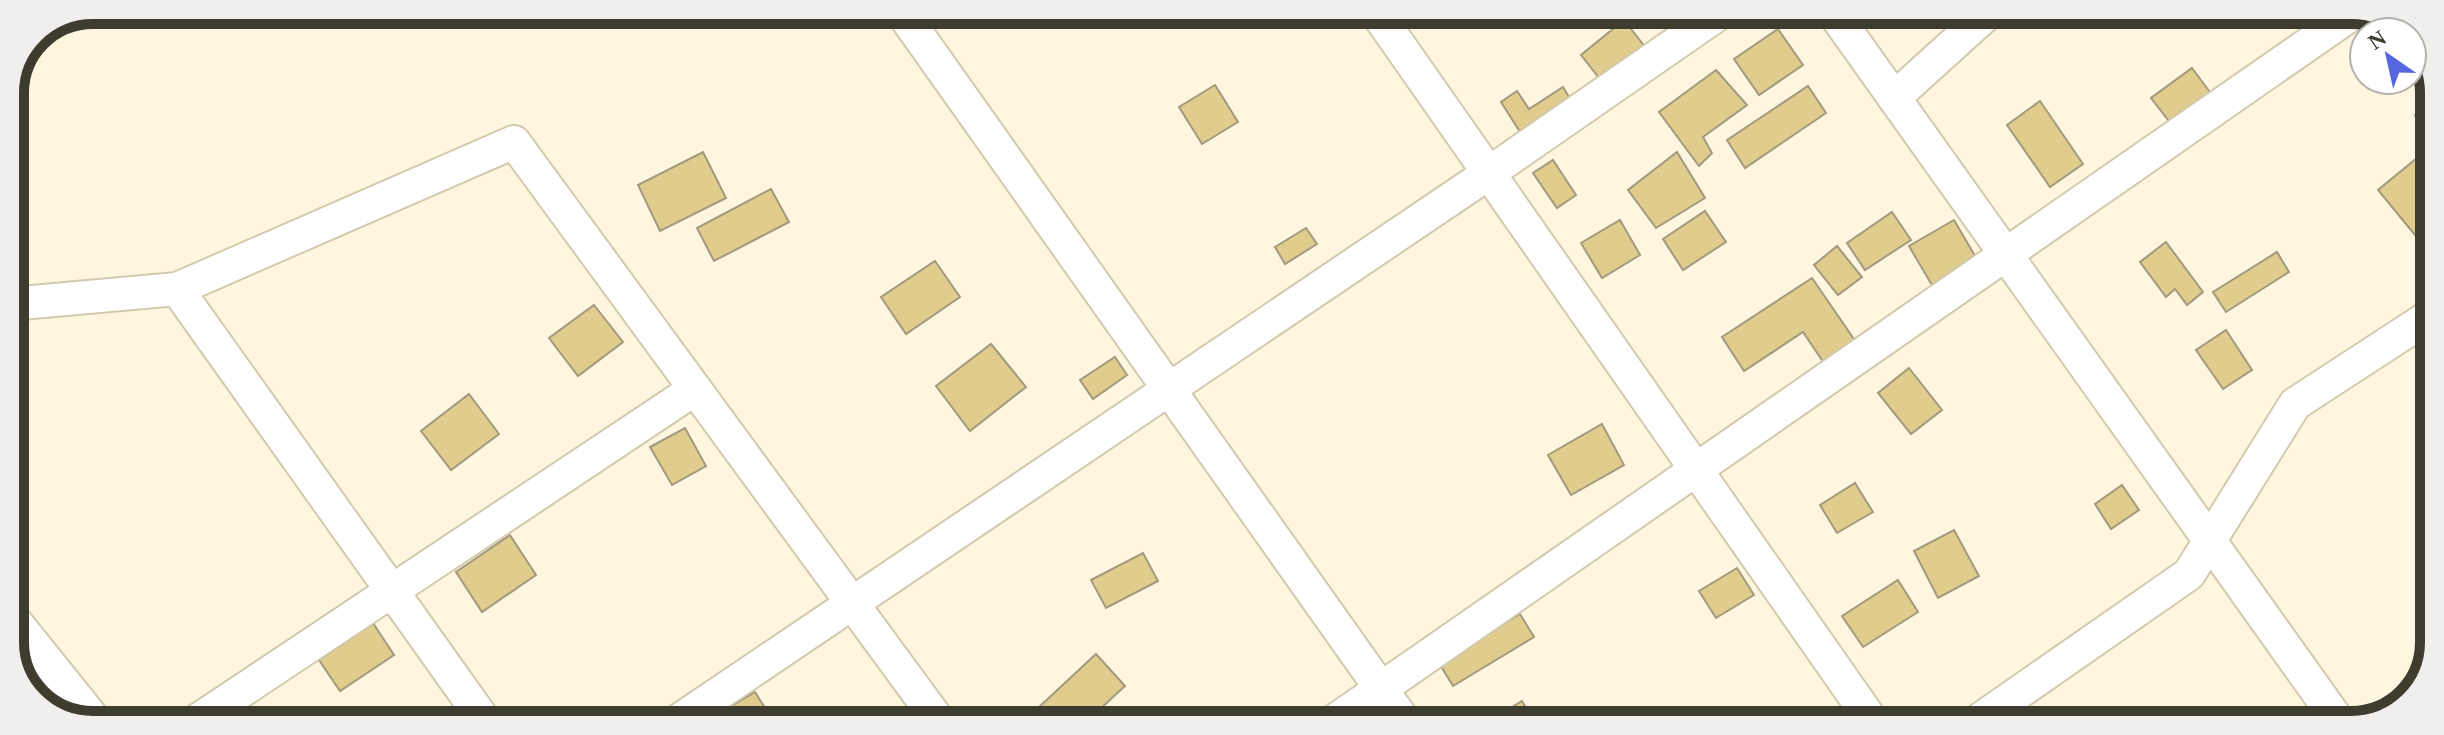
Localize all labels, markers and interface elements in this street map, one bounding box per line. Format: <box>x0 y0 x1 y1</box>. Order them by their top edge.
north arrow <box>2348 16 2428 96</box>
text: N <box>2364 25 2391 55</box>

